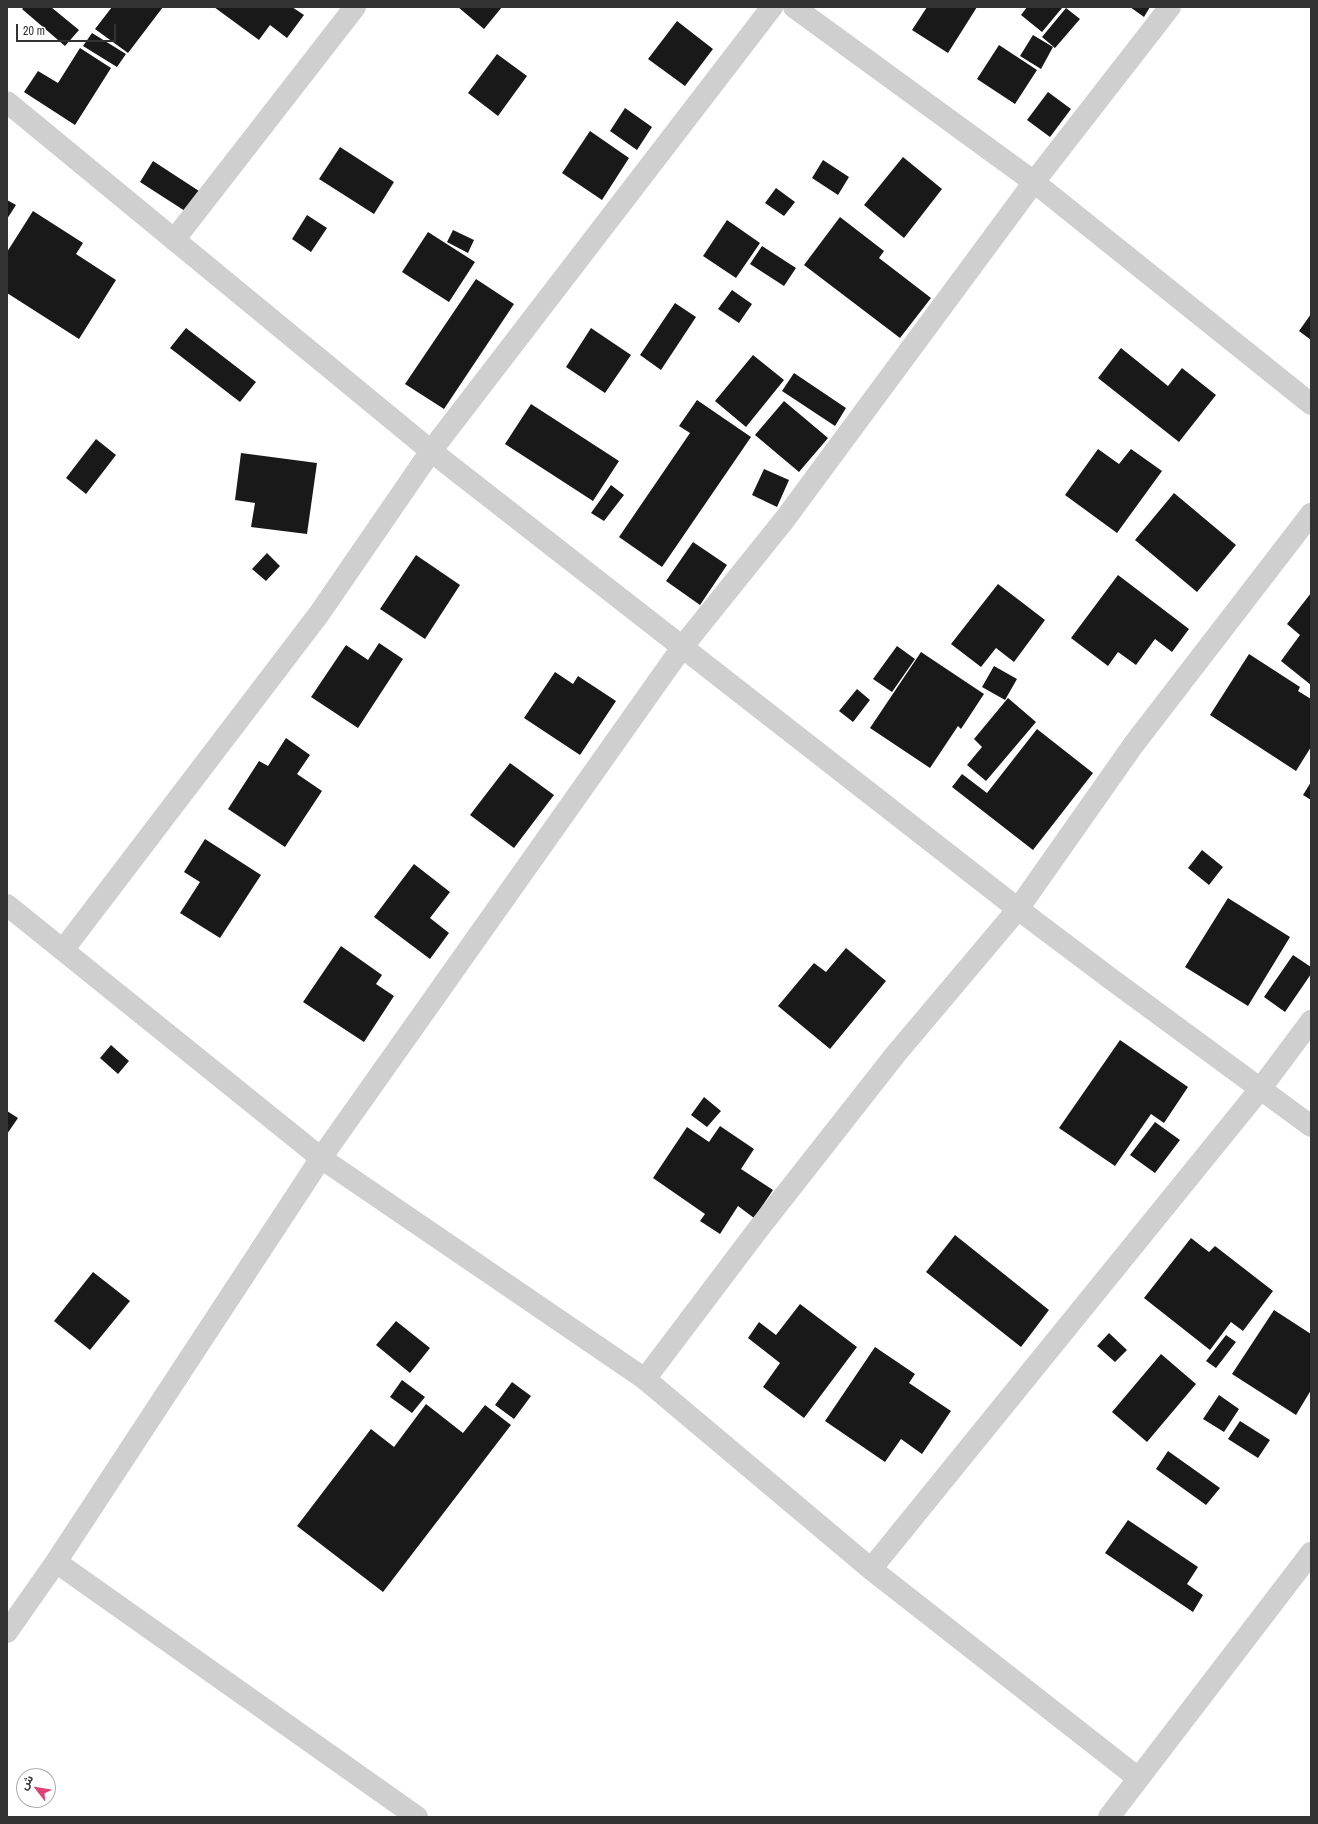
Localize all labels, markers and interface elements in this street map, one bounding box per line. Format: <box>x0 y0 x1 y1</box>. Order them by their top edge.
scale bar <box>18 16 118 42</box>
text: 20 m <box>23 23 45 39</box>
north arrow <box>16 1768 56 1808</box>
text: ش <box>17 1772 36 1792</box>

